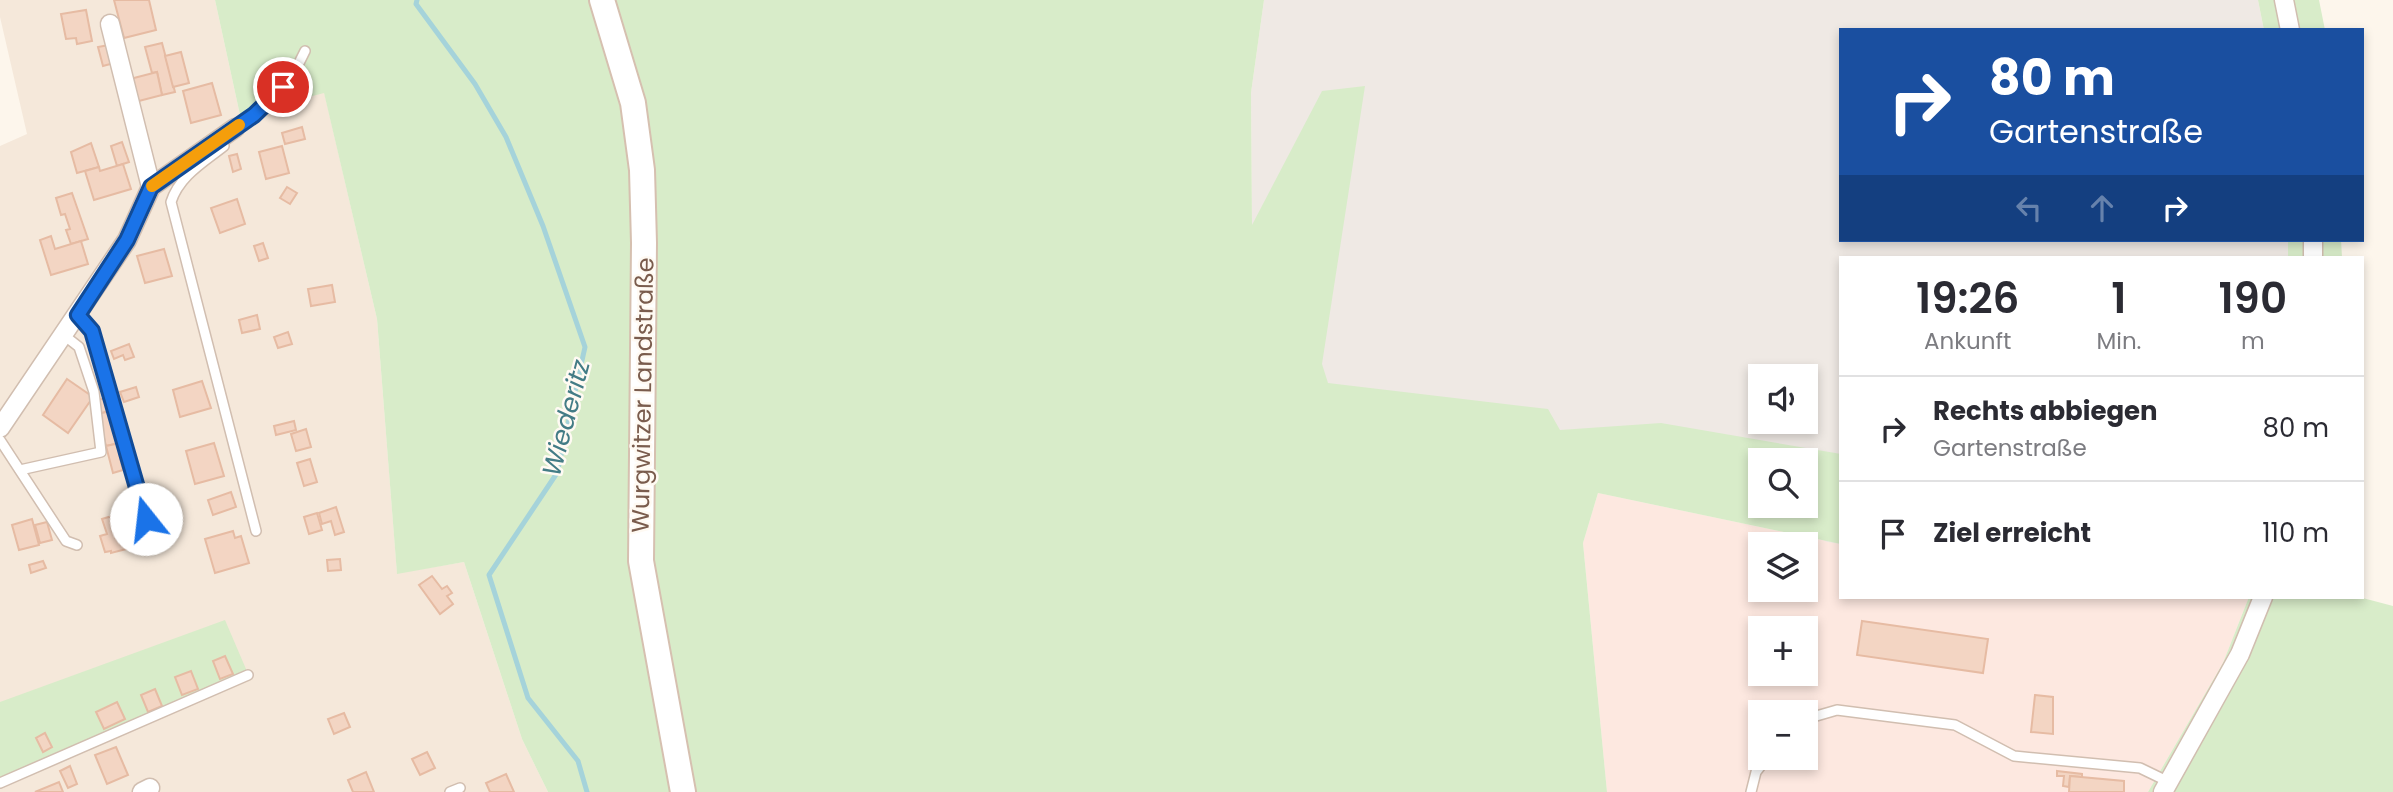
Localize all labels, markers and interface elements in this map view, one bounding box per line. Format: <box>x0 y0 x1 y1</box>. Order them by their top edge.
text: 80 m <box>1989 44 2115 112</box>
icon: right <box>1874 56 1965 147</box>
pin <box>253 57 313 117</box>
icon: arrive <box>264 68 302 106</box>
text: Gartenstraße <box>1989 109 2203 154</box>
icon: left <box>2010 189 2048 227</box>
icon: ahead <box>2083 189 2121 227</box>
icon: right <box>2156 189 2194 227</box>
street label: Wurgwitzer Landstraße <box>624 257 661 533</box>
text: 19:26 <box>1916 269 2019 328</box>
text: 1 <box>2111 269 2127 328</box>
text: 190 <box>2218 269 2287 328</box>
text: Ankunft <box>1924 325 2011 357</box>
text: Min. <box>2096 325 2141 357</box>
text: m <box>2241 325 2265 357</box>
water label: Wiederitz <box>533 356 599 480</box>
map controls <box>1748 364 1818 770</box>
button: sound <box>1748 364 1818 434</box>
text: Rechts abbiegen <box>1933 393 2158 429</box>
icon: right <box>1874 410 1912 448</box>
text: 80 m <box>2263 410 2329 446</box>
text: Gartenstraße <box>1933 432 2087 464</box>
button: search <box>1748 448 1818 518</box>
position arrow <box>109 482 183 556</box>
icon: arrive <box>1874 515 1912 553</box>
text: Ziel erreicht <box>1933 515 2091 551</box>
text: 110 m <box>2262 515 2329 551</box>
button: layers <box>1748 532 1818 602</box>
button: + <box>1748 616 1818 686</box>
button: − <box>1748 700 1818 770</box>

